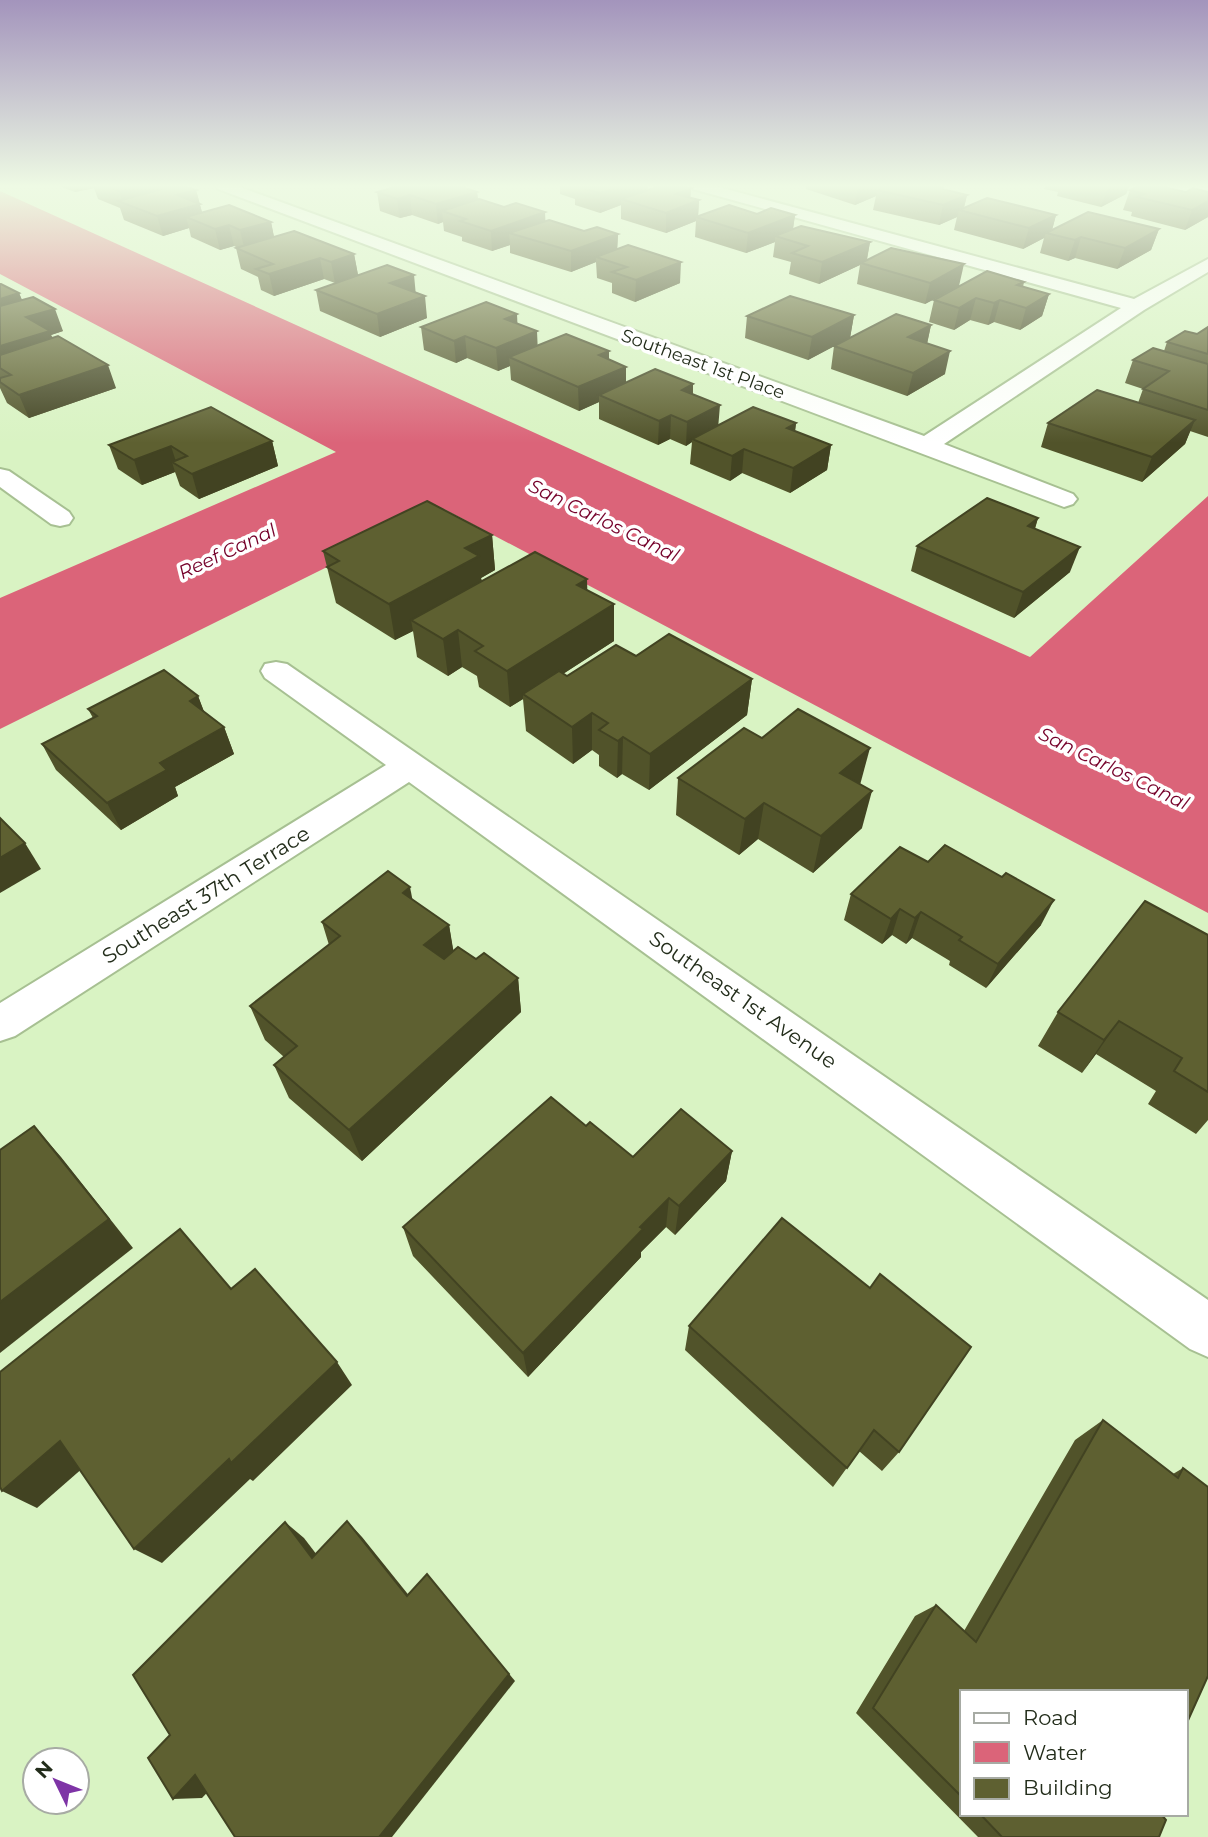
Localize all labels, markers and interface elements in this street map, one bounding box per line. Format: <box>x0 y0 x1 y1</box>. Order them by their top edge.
street label: Southeast 1st Place <box>618 324 788 404</box>
water label: San Carlos Canal <box>525 474 683 567</box>
water label: Reef Canal <box>175 518 280 584</box>
water label: San Carlos Canal <box>1035 722 1193 815</box>
street label: Southeast 37th Terrace <box>97 820 314 969</box>
street label: Southeast 1st Avenue <box>645 925 842 1074</box>
legend <box>960 1690 1187 1816</box>
text: Road <box>1023 1705 1078 1730</box>
text: Water <box>1023 1740 1087 1765</box>
north arrow <box>21 1746 91 1816</box>
text: N <box>30 1756 58 1783</box>
text: Building <box>1023 1775 1113 1800</box>

